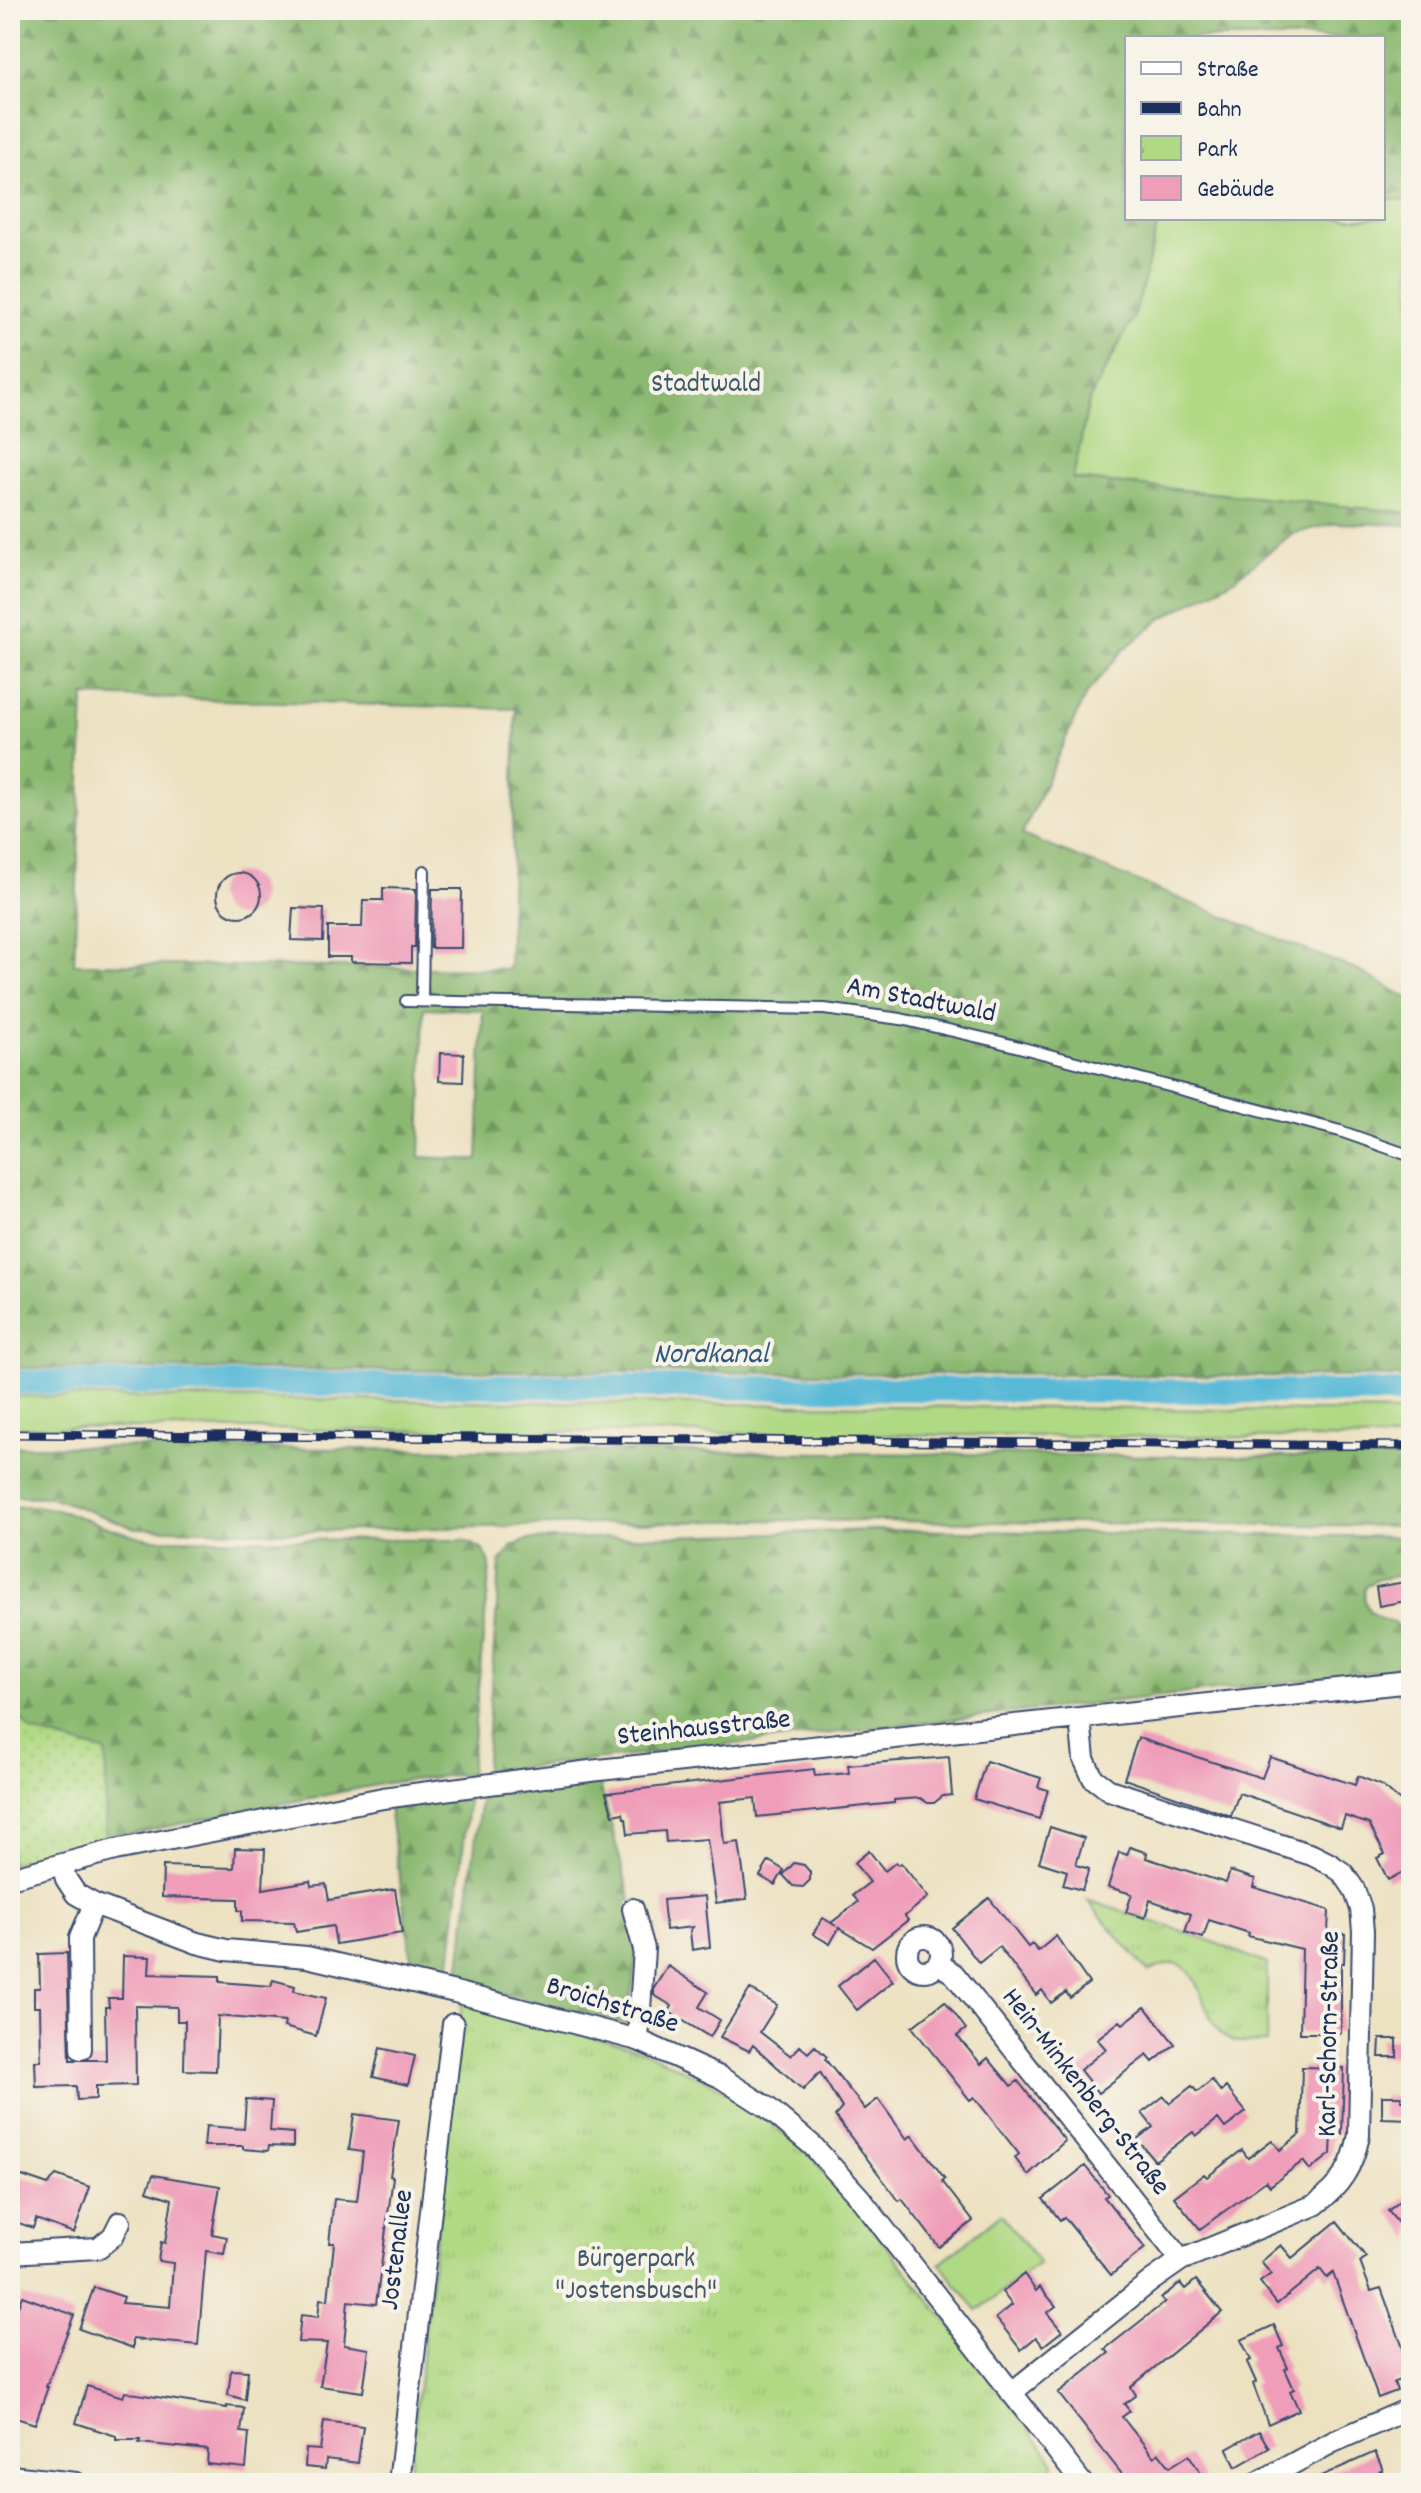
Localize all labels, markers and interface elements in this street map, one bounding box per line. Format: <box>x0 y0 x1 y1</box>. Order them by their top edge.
legend <box>1125 36 1385 220</box>
text: Straße <box>1197 54 1259 88</box>
text: Bahn <box>1197 94 1242 128</box>
text: Park <box>1197 134 1238 168</box>
text: Gebäude <box>1197 174 1274 208</box>
park label: Stadtwald <box>651 366 761 406</box>
street label: Am Stadtwald <box>843 968 999 1036</box>
water label: Nordkanal <box>654 1335 771 1378</box>
street label: Steinhausstraße <box>615 1701 793 1759</box>
street label: Karl-Schorn-Straße <box>1309 1931 1353 2137</box>
street label: Broichstraße <box>541 1968 683 2046</box>
street label: Hein-Minkenberg-Straße <box>990 1981 1178 2205</box>
street label: Jostenallee <box>372 2187 426 2313</box>
park label: Bürgerpark "Jostensbusch" <box>555 2241 717 2313</box>

